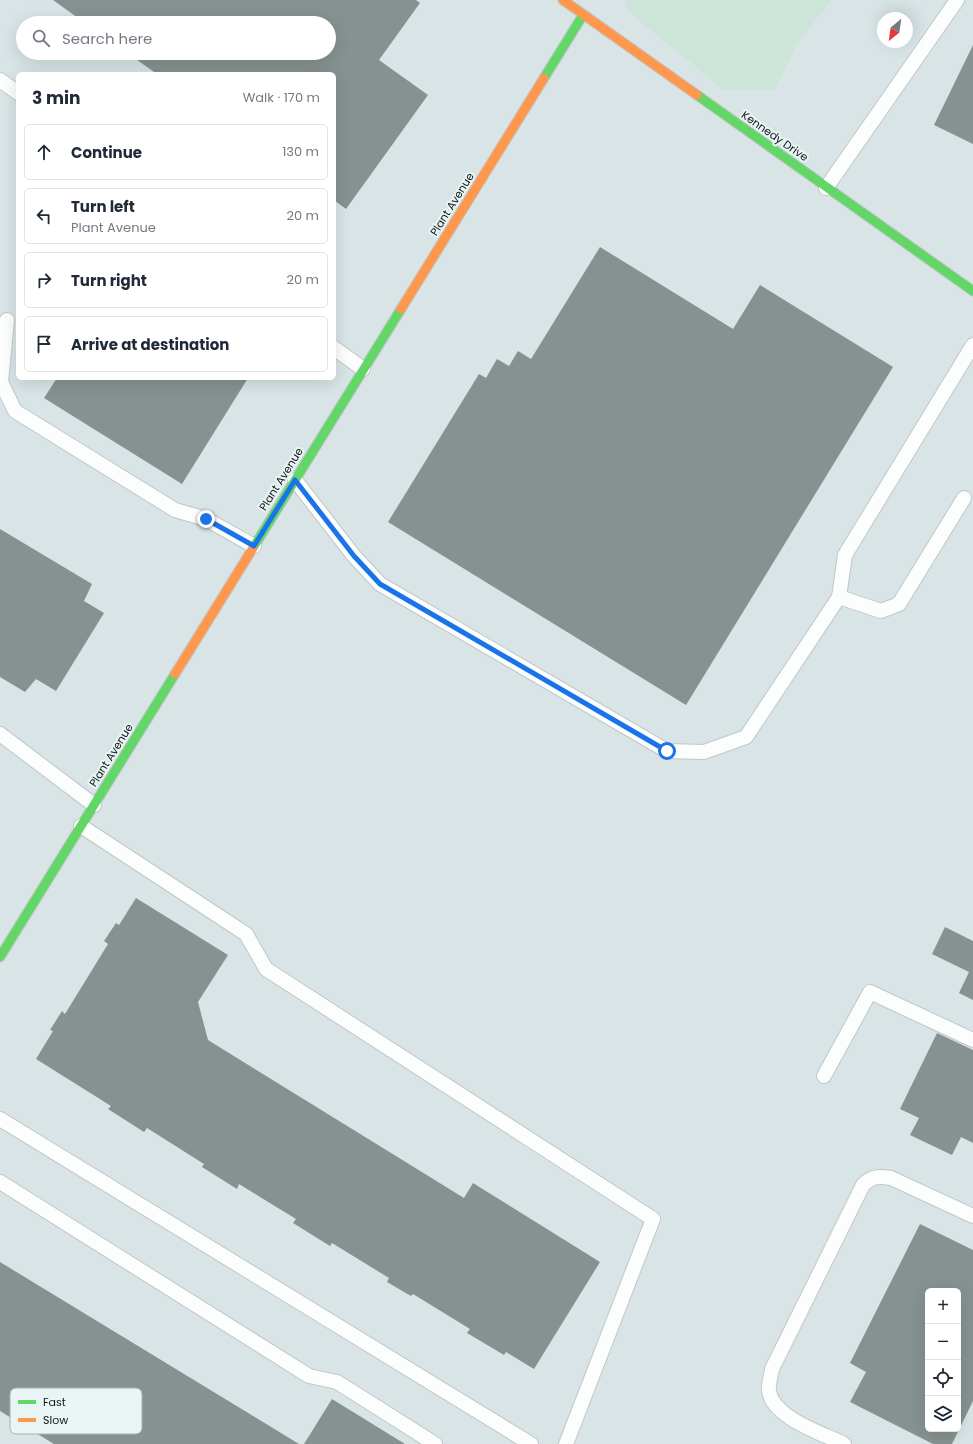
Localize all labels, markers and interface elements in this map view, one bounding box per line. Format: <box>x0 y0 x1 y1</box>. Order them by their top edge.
north arrow <box>877 12 913 48</box>
search box <box>16 16 336 60</box>
icon: search <box>30 27 52 49</box>
text: Search here <box>62 28 152 49</box>
text: 3 min <box>32 86 80 110</box>
text: Walk · 170 m <box>243 88 320 107</box>
street label: Kennedy Drive <box>738 107 812 165</box>
icon: ahead <box>33 141 55 163</box>
text: Continue <box>71 142 142 163</box>
text: 130 m <box>282 142 319 161</box>
street label: Plant Avenue <box>426 169 478 239</box>
text: Turn left <box>71 196 135 217</box>
icon: left <box>33 205 55 227</box>
text: 20 m <box>286 206 319 225</box>
text: Plant Avenue <box>71 218 156 237</box>
icon: right <box>33 269 55 291</box>
text: Turn right <box>71 270 147 291</box>
text: 20 m <box>286 270 319 289</box>
icon: arrive <box>33 333 55 355</box>
text: Arrive at destination <box>71 334 229 355</box>
street label: Plant Avenue <box>255 444 307 514</box>
route end <box>197 510 215 528</box>
street label: Plant Avenue <box>85 720 137 790</box>
route start <box>658 742 676 760</box>
map controls <box>925 1288 961 1432</box>
button: + <box>925 1288 961 1324</box>
button: − <box>925 1324 961 1360</box>
button: locate <box>925 1360 961 1396</box>
legend <box>10 1388 142 1434</box>
text: Fast <box>43 1394 66 1410</box>
button: layers <box>925 1396 961 1432</box>
text: Slow <box>43 1412 68 1428</box>

